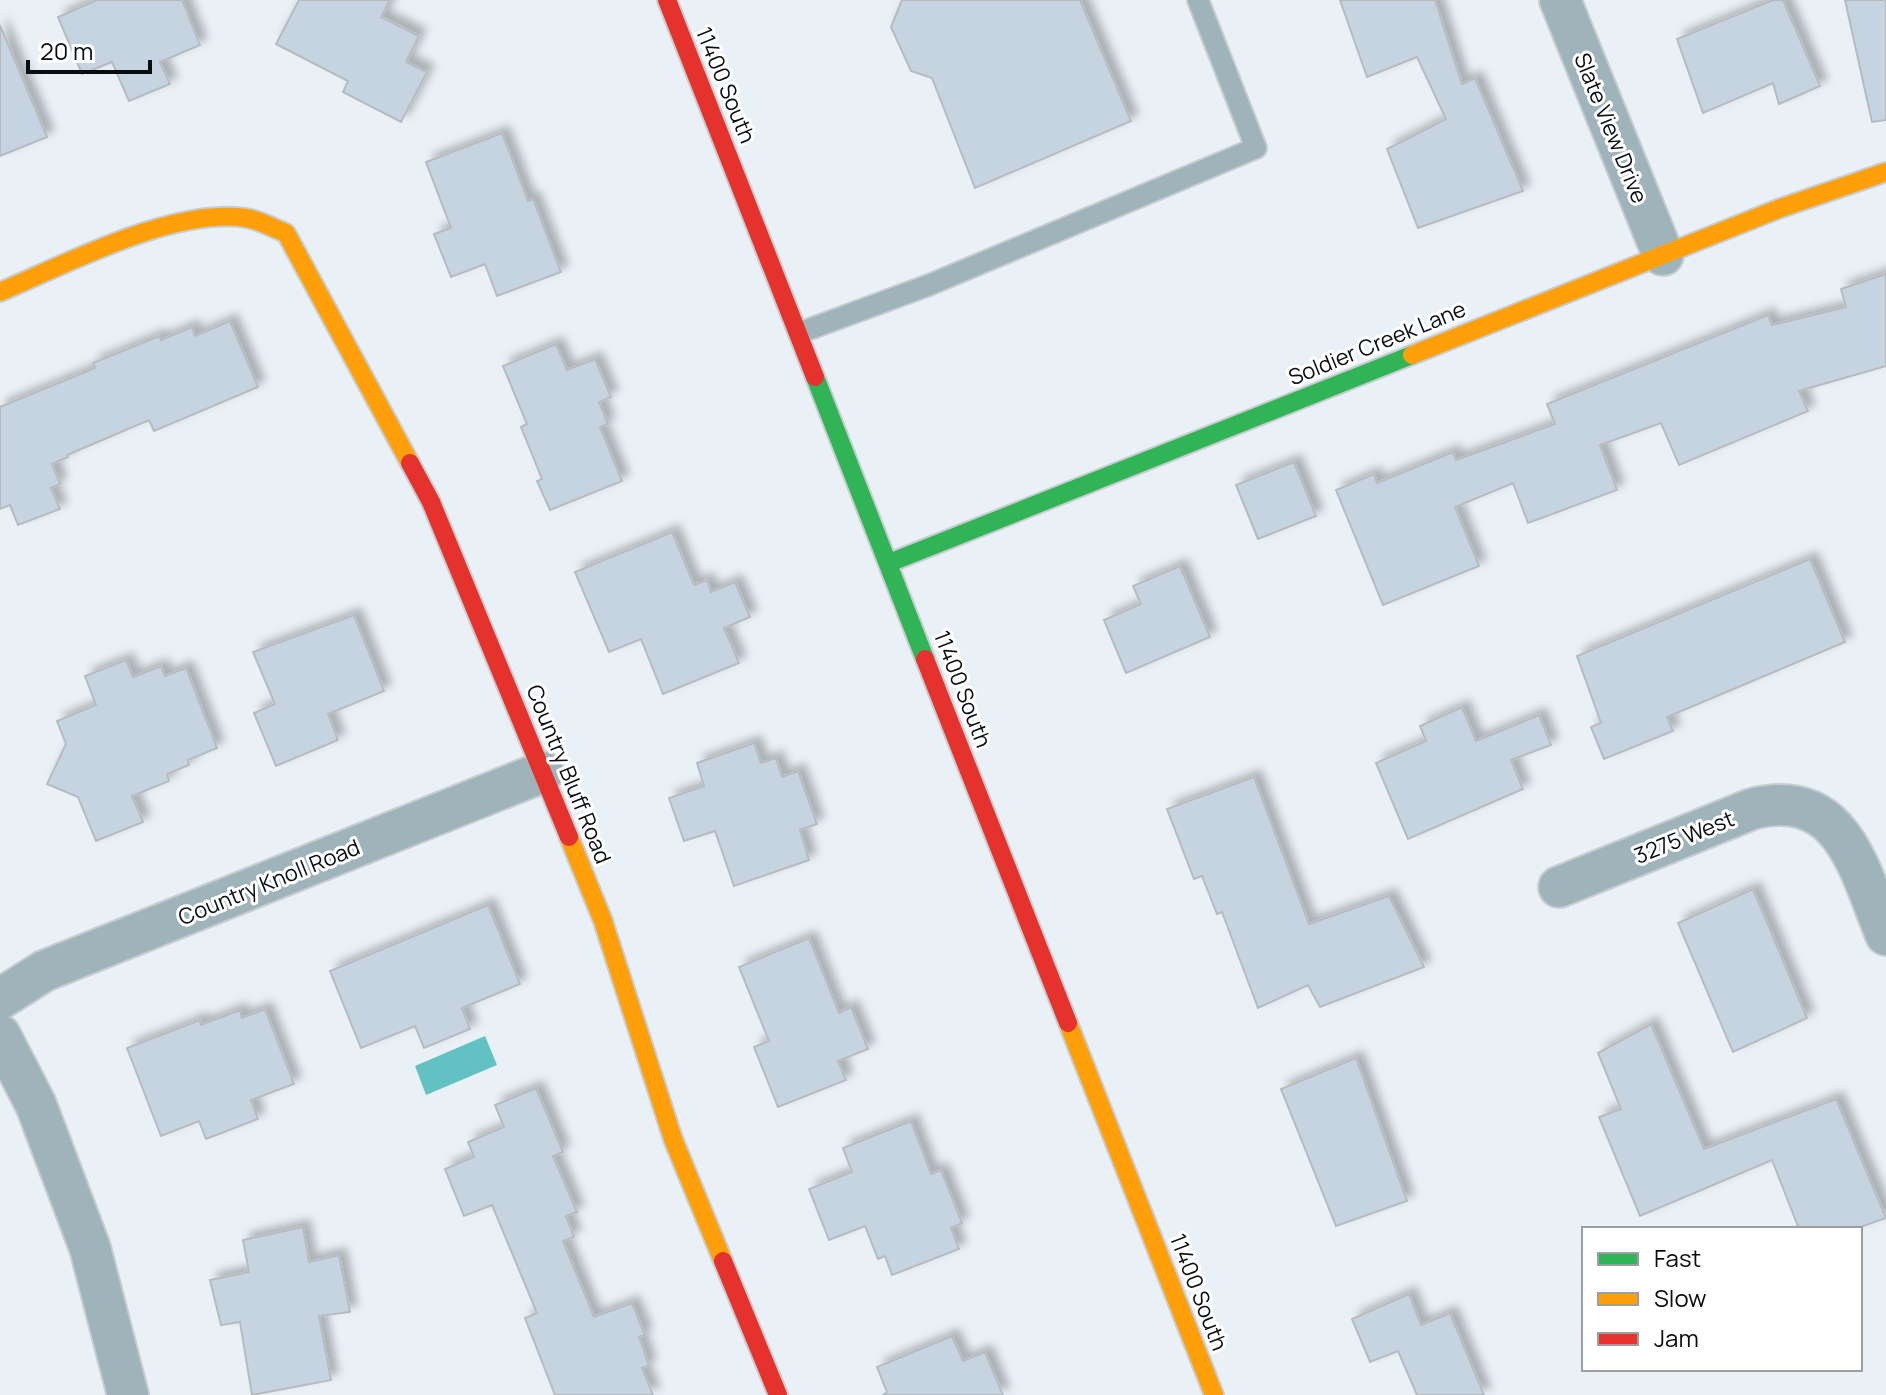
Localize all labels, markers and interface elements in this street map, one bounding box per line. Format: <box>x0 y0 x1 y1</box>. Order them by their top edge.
street label: 11400 South <box>689 22 763 148</box>
scale bar <box>28 24 150 74</box>
text: 20 m <box>40 34 93 67</box>
street label: Slate View Drive <box>1567 48 1655 208</box>
street label: Soldier Creek Lane <box>1284 294 1470 392</box>
street label: 11400 South <box>927 626 999 752</box>
street label: Country Bluff Road <box>519 680 619 868</box>
street label: 3275 West <box>1630 803 1739 871</box>
street label: Country Knoll Road <box>174 832 364 932</box>
legend <box>1582 1227 1862 1371</box>
street label: 11400 South <box>1163 1229 1235 1355</box>
text: Fast <box>1654 1241 1701 1274</box>
text: Slow <box>1654 1281 1707 1314</box>
text: Jam <box>1654 1321 1699 1354</box>

